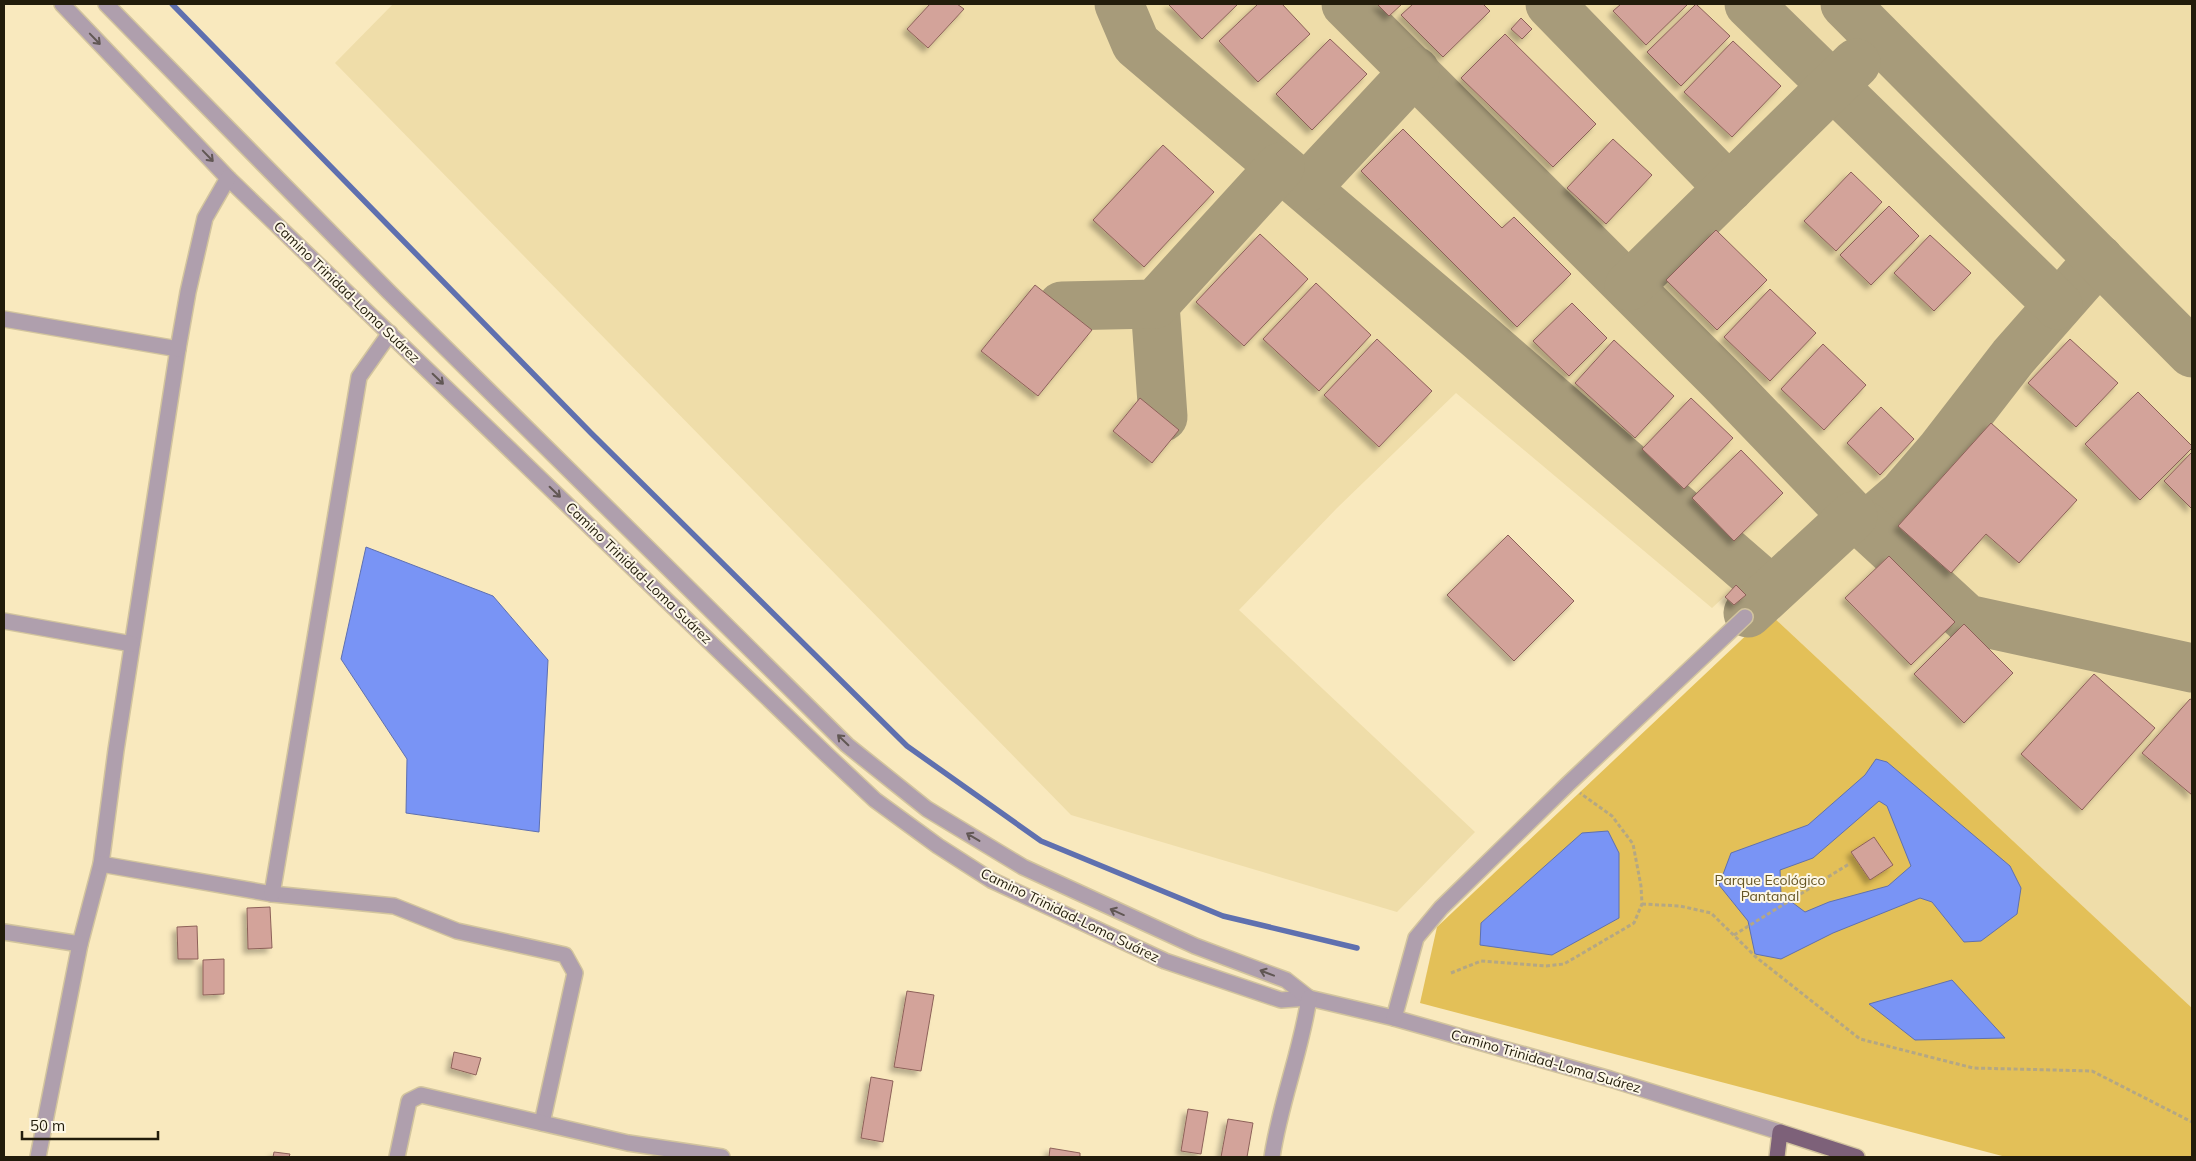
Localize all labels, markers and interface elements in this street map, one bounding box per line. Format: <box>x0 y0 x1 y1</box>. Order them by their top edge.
one-way arrow <box>89 33 101 45</box>
one-way arrow <box>201 150 213 162</box>
street label: Camino Trinidad-Loma Suárez <box>270 217 424 367</box>
one-way arrow <box>431 373 444 385</box>
one-way arrow <box>548 486 561 498</box>
street label: Camino Trinidad-Loma Suárez <box>562 498 716 648</box>
one-way arrow <box>837 734 849 747</box>
one-way arrow <box>967 832 981 842</box>
street label: Camino Trinidad-Loma Suárez <box>978 864 1162 966</box>
park label: Parque Ecológico Pantanal <box>1715 871 1825 905</box>
one-way arrow <box>1110 906 1125 916</box>
one-way arrow <box>1260 968 1276 977</box>
street label: Camino Trinidad-Loma Suárez <box>1449 1025 1643 1097</box>
scale bar <box>22 1108 159 1140</box>
text: 50 m <box>30 1116 65 1135</box>

